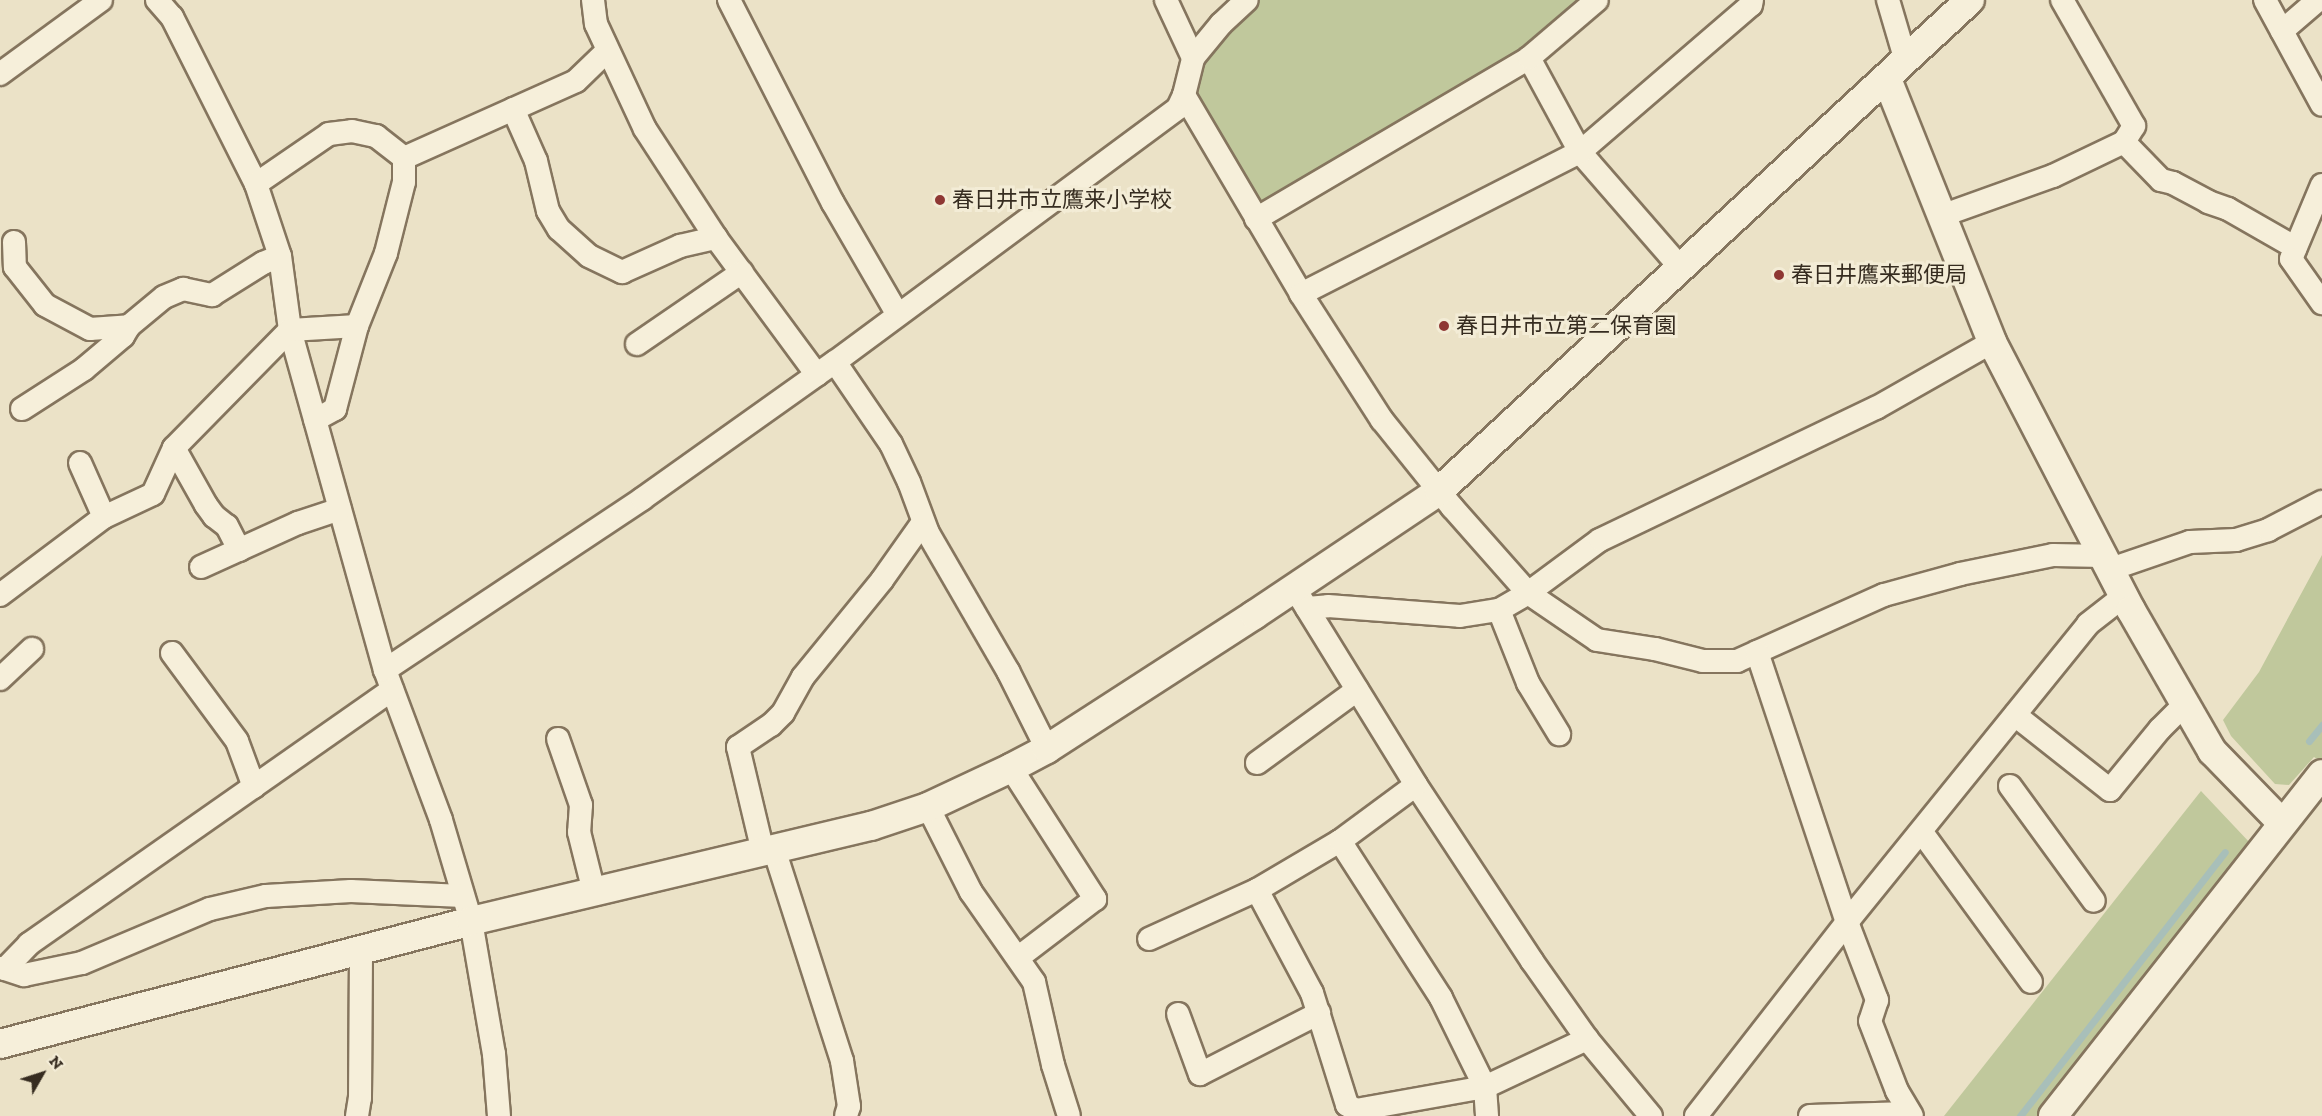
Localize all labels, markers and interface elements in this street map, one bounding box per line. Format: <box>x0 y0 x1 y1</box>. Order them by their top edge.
place label: 春日井市立鷹来小学校 <box>952 187 1172 213</box>
marker: 春日井市立鷹来小学校 <box>933 193 947 207</box>
place label: 春日井鷹来郵便局 <box>1791 262 1967 288</box>
marker: 春日井鷹来郵便局 <box>1772 268 1786 282</box>
place label: 春日井市立第二保育園 <box>1456 313 1676 339</box>
marker: 春日井市立第二保育園 <box>1437 319 1451 333</box>
north arrow <box>12 1044 72 1104</box>
text: N <box>45 1052 68 1073</box>

